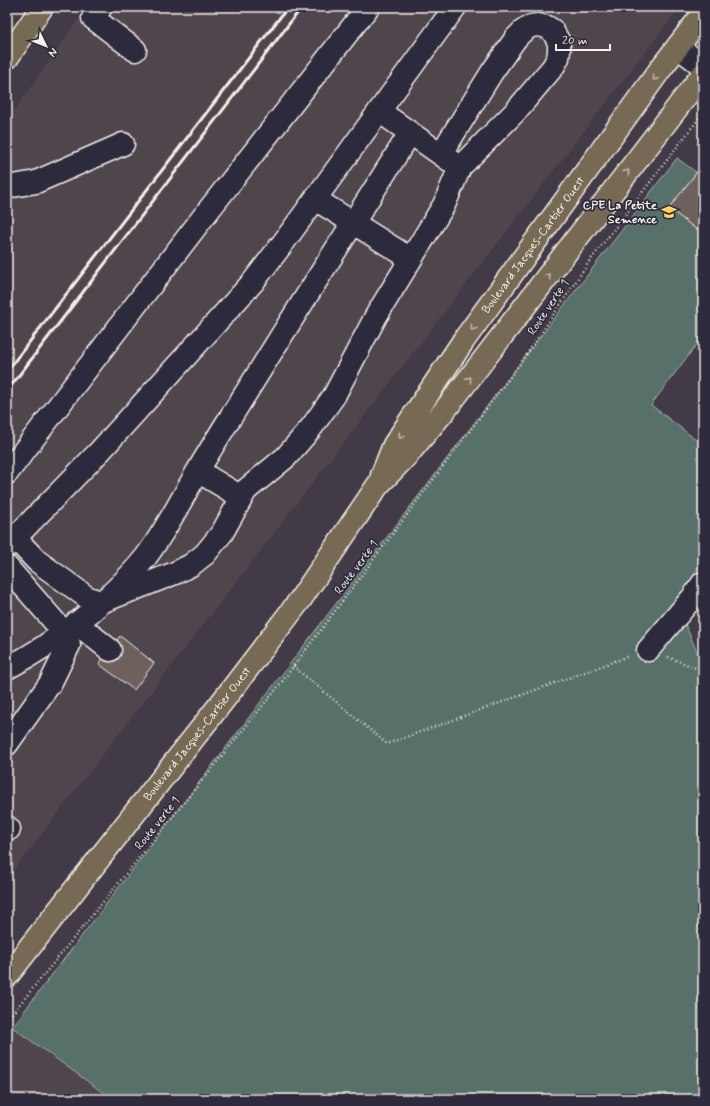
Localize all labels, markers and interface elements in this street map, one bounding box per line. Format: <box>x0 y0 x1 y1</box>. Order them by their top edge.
north arrow <box>26 26 66 66</box>
scale bar <box>556 26 610 52</box>
text: 20 m <box>562 33 588 49</box>
text: N <box>45 45 60 60</box>
one-way arrow <box>652 74 660 81</box>
one-way arrow <box>622 170 629 177</box>
street label: Boulevard Jacques-Cartier Ouest <box>479 173 589 317</box>
place label: CPE La Petite Semence <box>583 198 657 228</box>
school or university icon: CPE La Petite Semence <box>660 203 678 221</box>
one-way arrow <box>543 273 550 280</box>
street label: Route verte 1 <box>524 277 573 339</box>
one-way arrow <box>471 323 478 330</box>
one-way arrow <box>464 376 471 383</box>
one-way arrow <box>399 431 406 438</box>
street label: Route verte 1 <box>331 537 382 598</box>
street label: Boulevard Jacques-Cartier Ouest <box>140 663 255 804</box>
street label: Route verte 1 <box>131 794 184 853</box>

